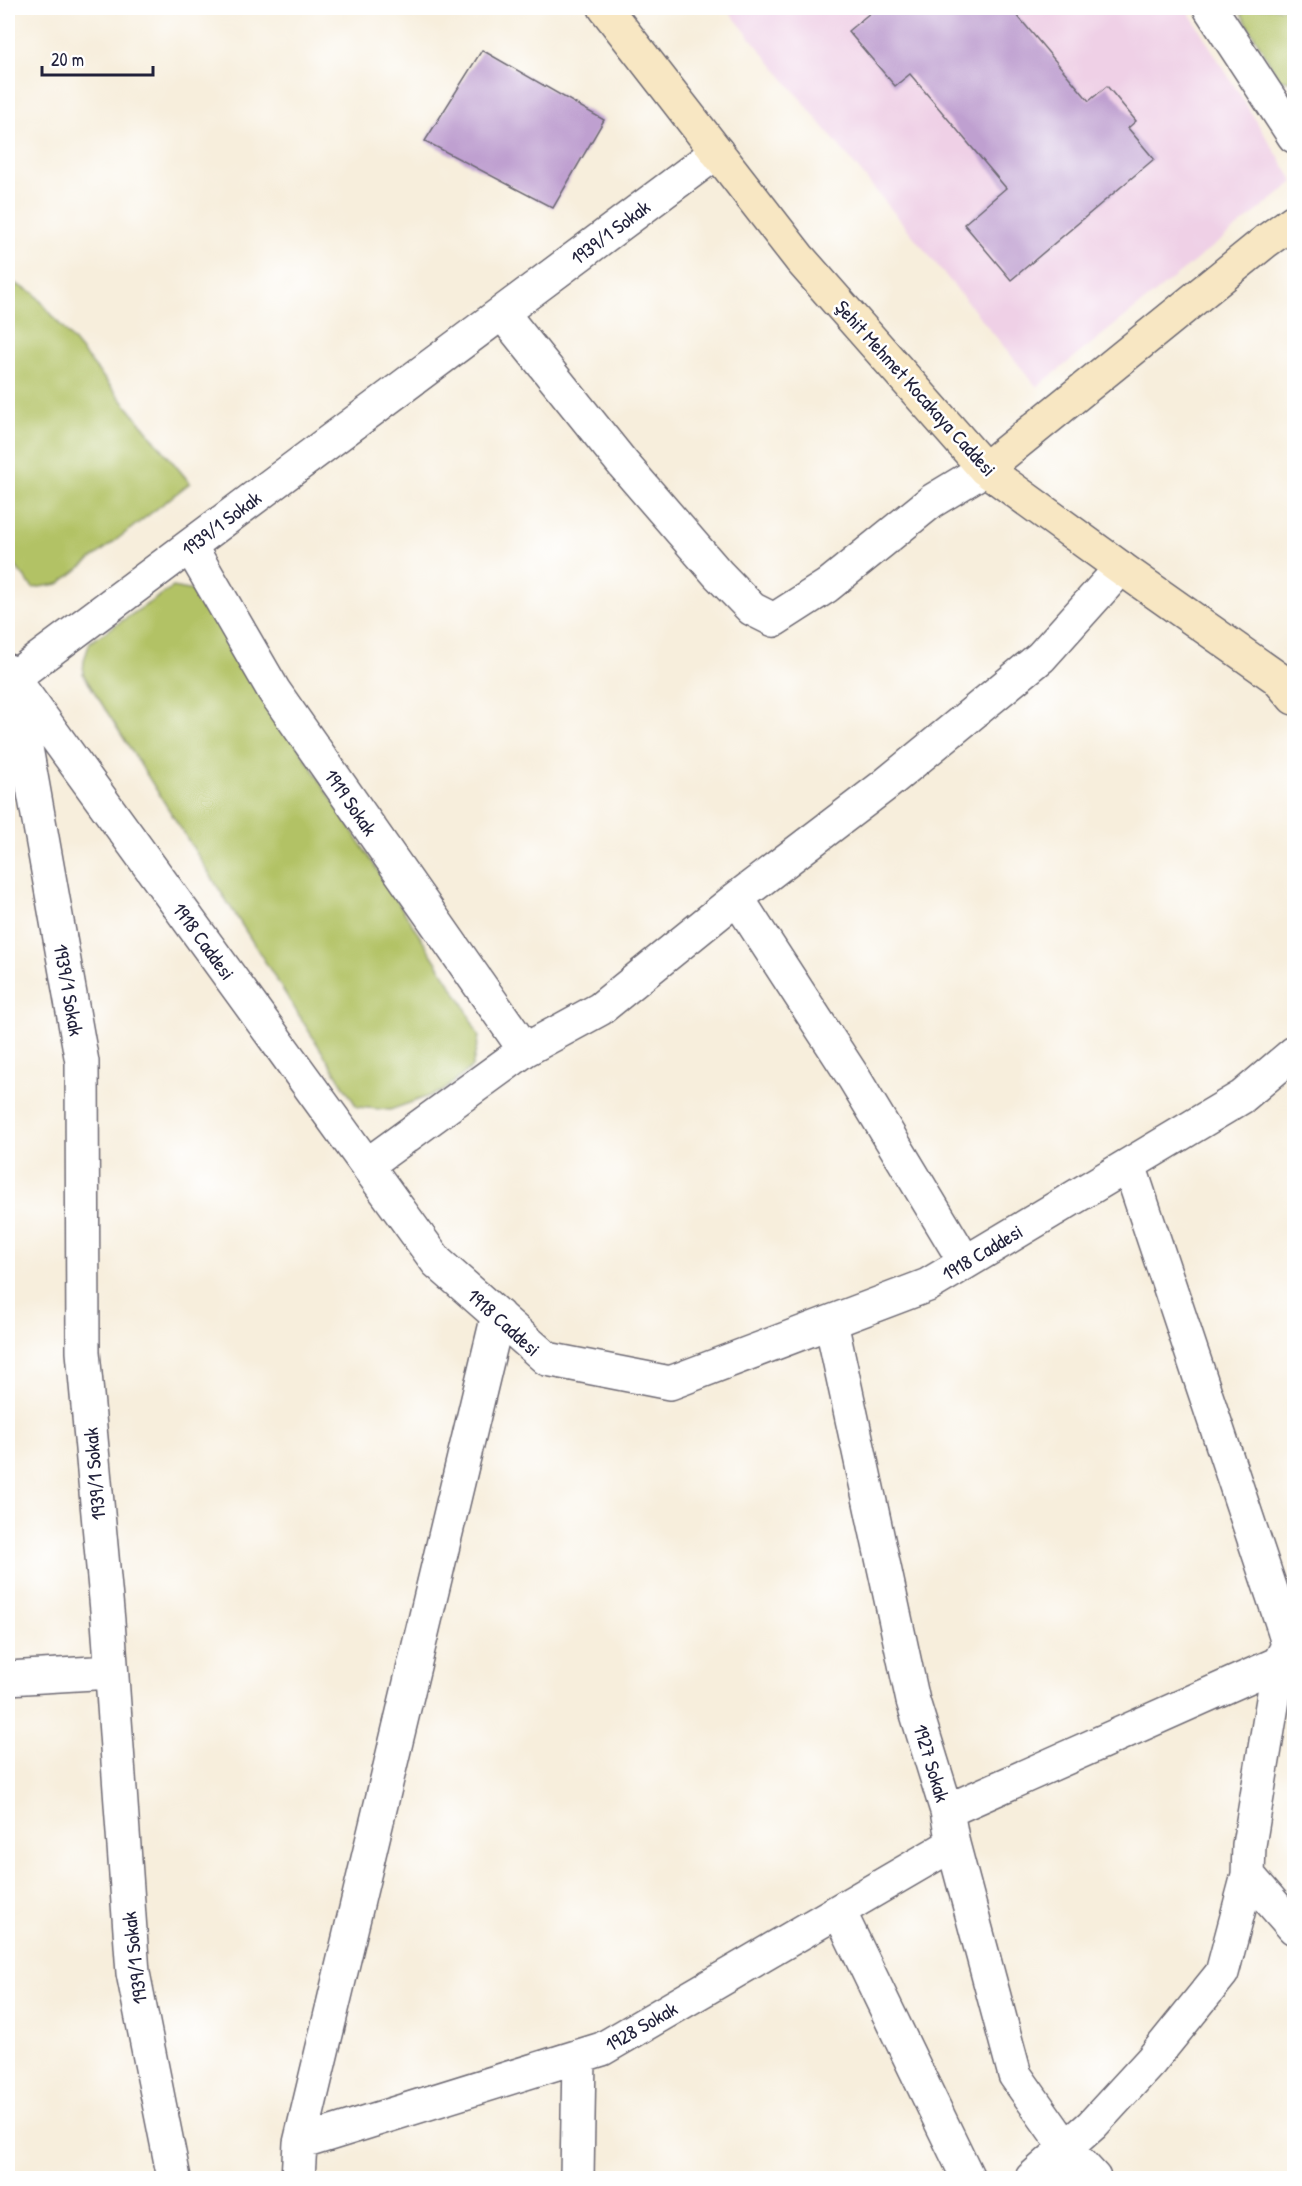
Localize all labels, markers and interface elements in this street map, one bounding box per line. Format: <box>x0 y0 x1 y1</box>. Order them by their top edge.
scale bar <box>42 39 153 77</box>
text: 20 m <box>51 47 84 72</box>
street label: 1939/1 Sokak <box>565 193 655 271</box>
street label: Şehit Mehmet Kocakaya Caddesi <box>830 294 1002 482</box>
street label: 1939/1 Sokak <box>176 484 266 562</box>
street label: 1919 Sokak <box>318 763 384 841</box>
street label: 1918 Caddesi <box>167 897 241 985</box>
street label: 1939/1 Sokak <box>48 942 90 1038</box>
street label: 1918 Caddesi <box>937 1217 1027 1287</box>
street label: 1918 Caddesi <box>462 1282 546 1362</box>
street label: 1939/1 Sokak <box>77 1427 111 1521</box>
street label: 1927 Sokak <box>907 1721 957 1805</box>
street label: 1939/1 Sokak <box>115 1910 153 2006</box>
street label: 1928 Sokak <box>600 1995 682 2057</box>

